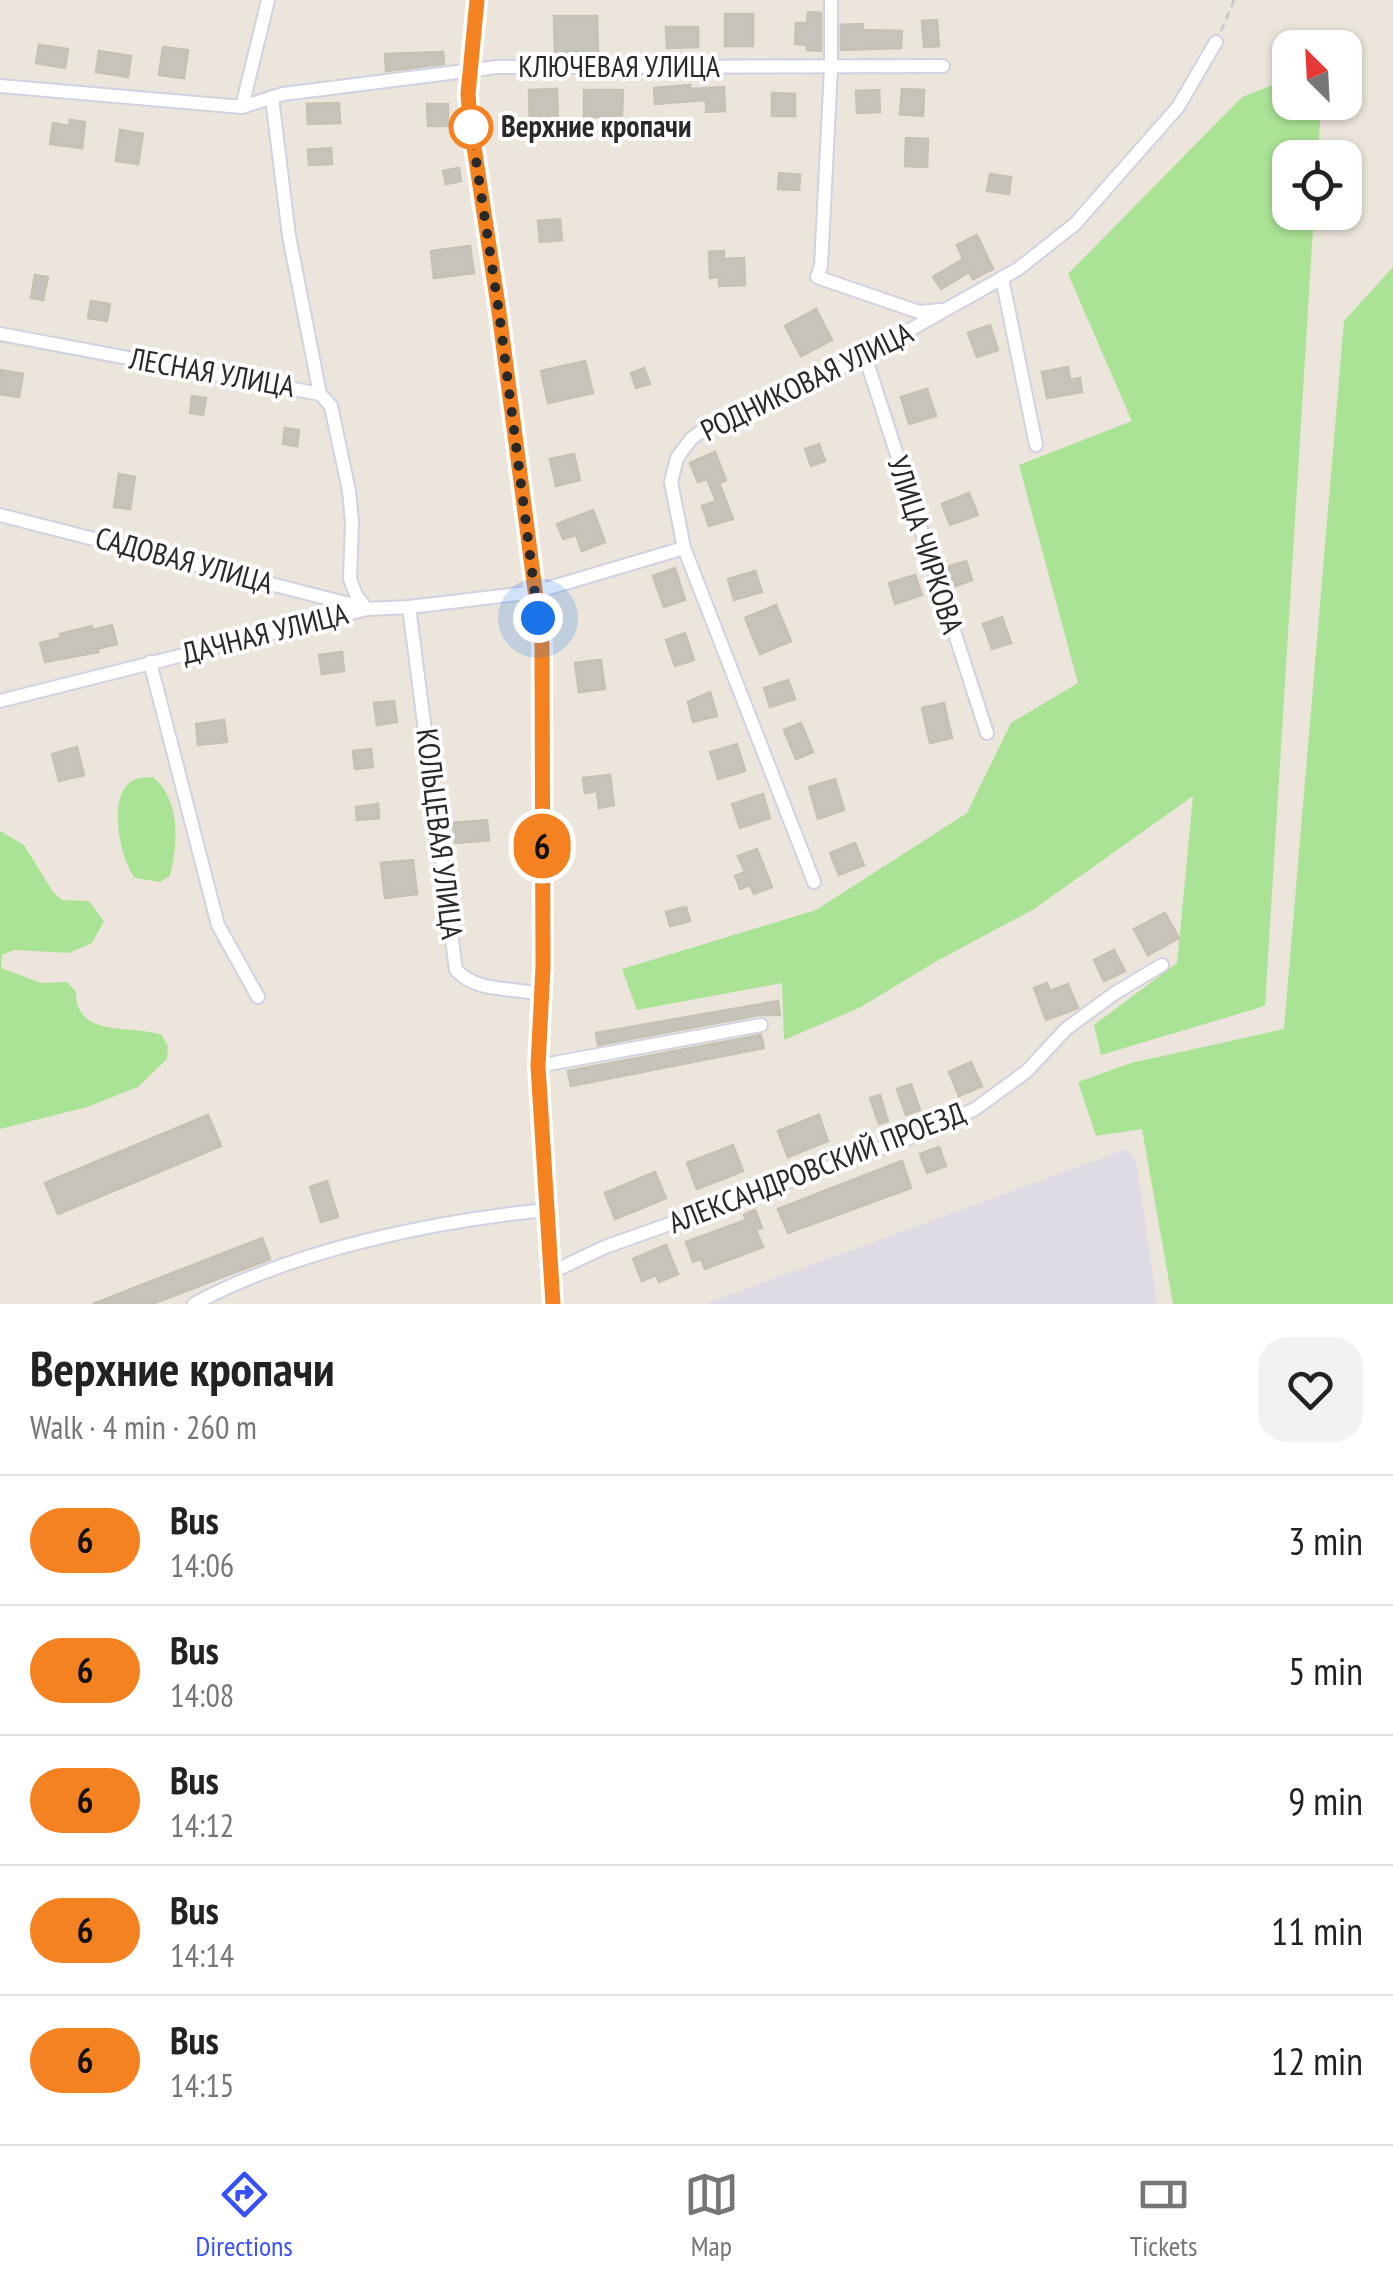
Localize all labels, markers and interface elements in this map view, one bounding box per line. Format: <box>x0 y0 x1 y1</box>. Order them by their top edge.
north arrow <box>1272 30 1362 120</box>
map controls <box>1272 30 1362 230</box>
street label: КЛЮЧЕВАЯ УЛИЦА <box>518 46 721 85</box>
marker: Верхние кропачи <box>450 106 492 148</box>
place label: Верхние кропачи <box>501 106 691 145</box>
button: locate <box>1272 140 1362 230</box>
street label: РОДНИКОВАЯ УЛИЦА <box>694 312 920 449</box>
street label: ЛЕСНАЯ УЛИЦА <box>126 338 299 405</box>
street label: УЛИЦА ЧИРКОВА <box>879 451 974 639</box>
street label: САДОВАЯ УЛИЦА <box>91 517 278 602</box>
street label: ДАЧНАЯ УЛИЦА <box>177 593 353 672</box>
your location <box>513 593 563 643</box>
street label: КОЛЬЦЕВАЯ УЛИЦА <box>408 726 473 942</box>
line badge: 6 <box>510 814 574 878</box>
text: 6 <box>534 823 550 869</box>
street label: АЛЕКСАНДРОВСКИЙ ПРОЕЗД <box>663 1092 970 1241</box>
text: Верхние кропачи <box>30 1337 335 1399</box>
button: heart <box>1258 1337 1363 1442</box>
text: Walk · 4 min · 260 m <box>30 1406 257 1448</box>
text: Bus <box>170 1495 219 1544</box>
text: 3 min <box>1288 1516 1363 1565</box>
text: 6 <box>77 1517 93 1563</box>
text: 14:06 <box>170 1544 234 1586</box>
text: Bus <box>170 1625 219 1674</box>
text: 5 min <box>1288 1646 1363 1695</box>
text: 6 <box>77 1647 93 1693</box>
text: 14:08 <box>170 1674 234 1716</box>
text: Bus <box>170 1755 219 1804</box>
text: 9 min <box>1288 1776 1363 1825</box>
text: 6 <box>77 1777 93 1823</box>
text: 14:12 <box>170 1804 234 1846</box>
text: Bus <box>170 1885 219 1934</box>
text: 11 min <box>1271 1906 1363 1955</box>
text: 6 <box>77 1907 93 1953</box>
text: 14:14 <box>170 1934 234 1976</box>
text: Bus <box>170 2015 219 2064</box>
text: 12 min <box>1271 2036 1363 2085</box>
text: 6 <box>77 2037 93 2083</box>
text: 14:15 <box>170 2064 234 2106</box>
tab: Directions <box>195 2167 293 2264</box>
tab: Map <box>684 2167 739 2264</box>
tab: Tickets <box>1130 2167 1198 2264</box>

